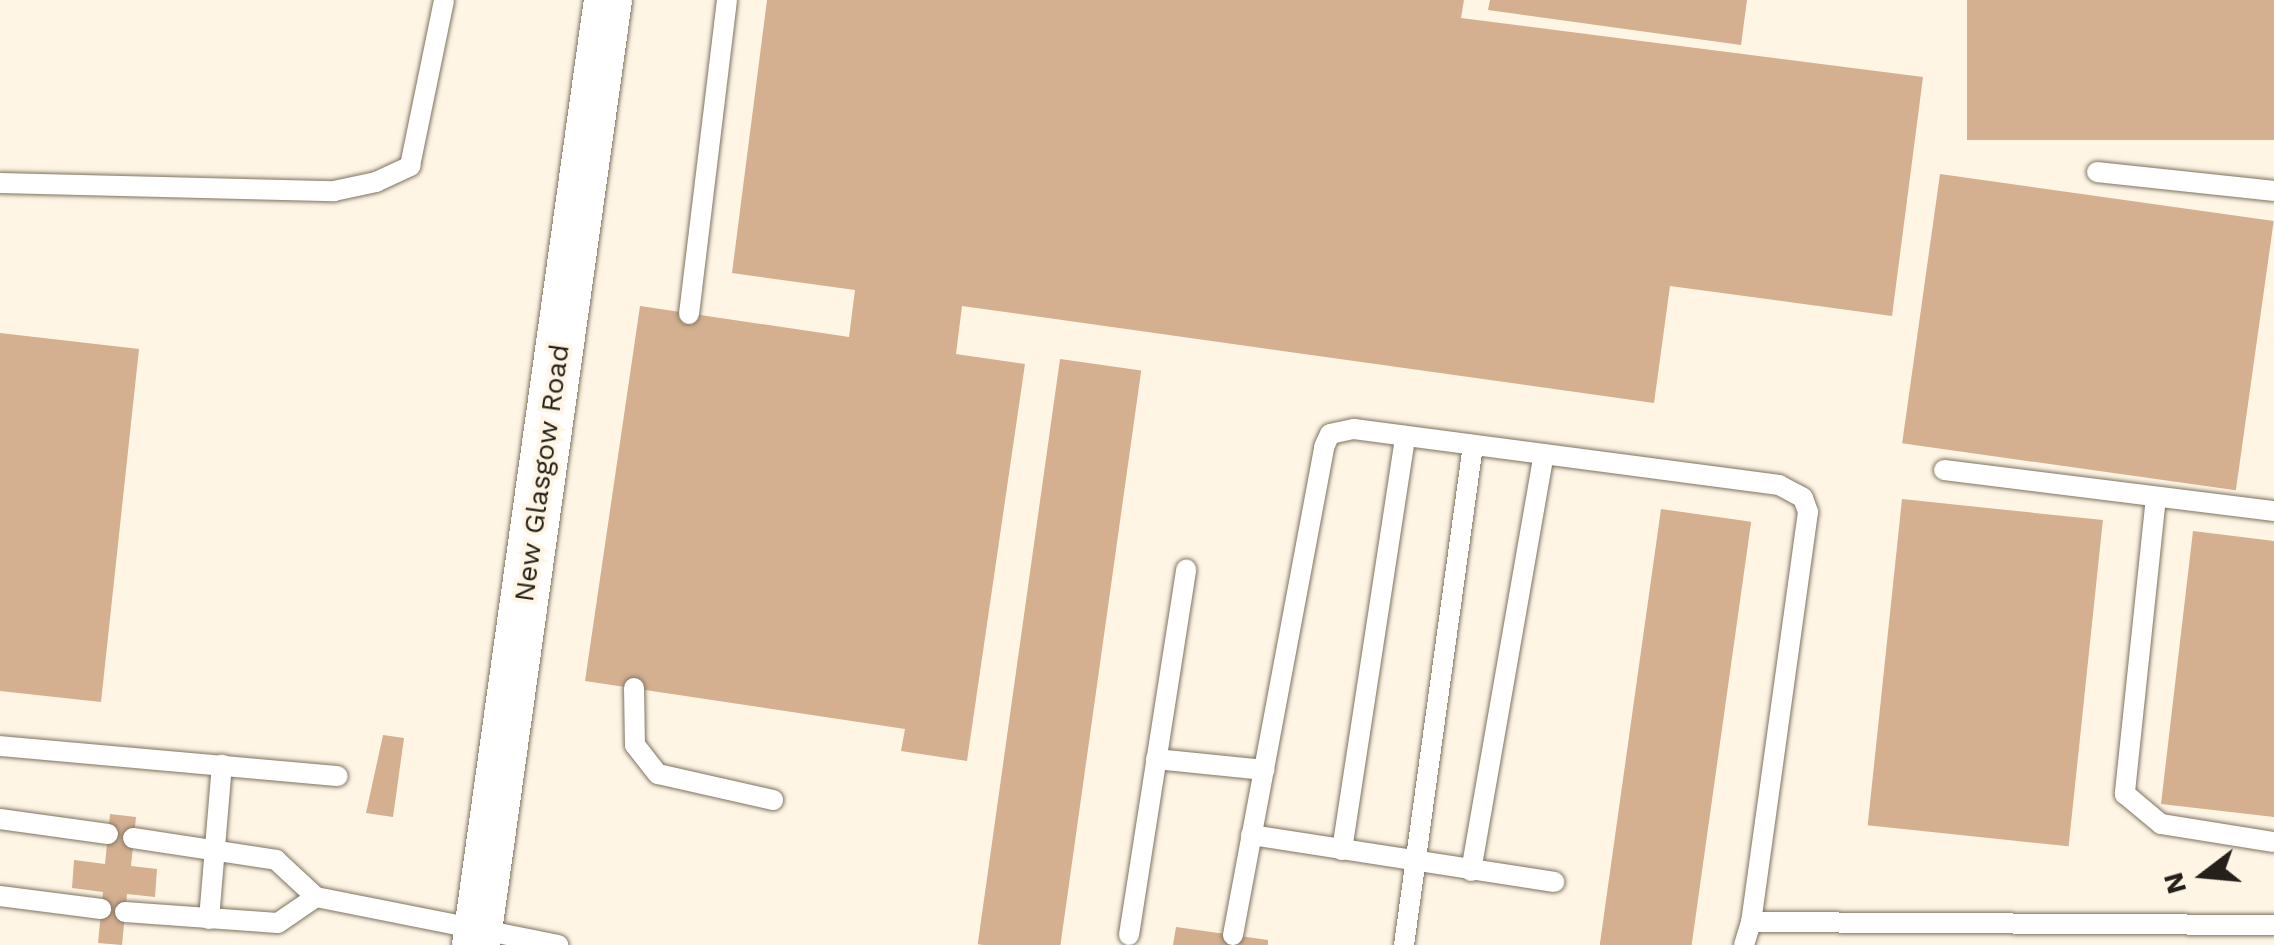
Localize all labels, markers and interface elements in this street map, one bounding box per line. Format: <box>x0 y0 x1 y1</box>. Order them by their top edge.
street label: New Glasgow Road <box>507 341 577 605</box>
north arrow <box>2154 825 2254 925</box>
text: N <box>2156 869 2193 898</box>

